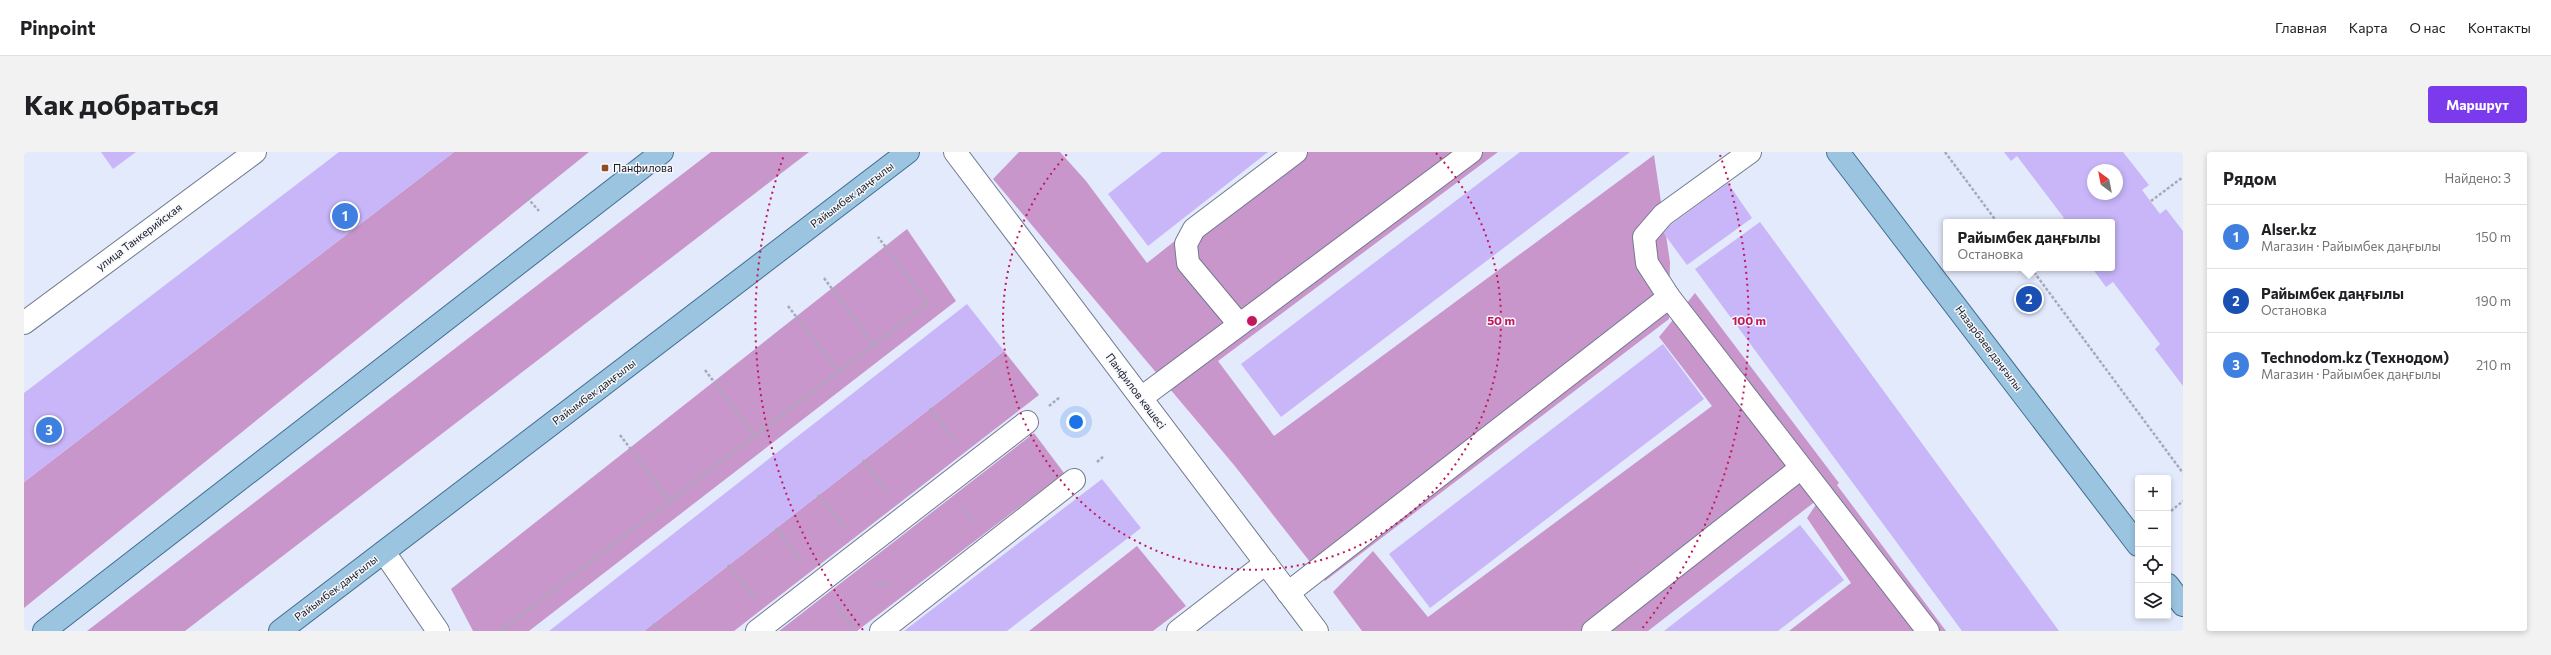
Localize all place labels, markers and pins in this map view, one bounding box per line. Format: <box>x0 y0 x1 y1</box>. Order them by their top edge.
place label: Панфилова <box>613 161 673 174</box>
marker: Панфилова <box>600 163 610 173</box>
pin: 1 <box>332 201 358 231</box>
pin: 2 <box>2016 284 2042 314</box>
centre of rings <box>1245 314 1259 328</box>
pin: 3 <box>36 415 62 445</box>

